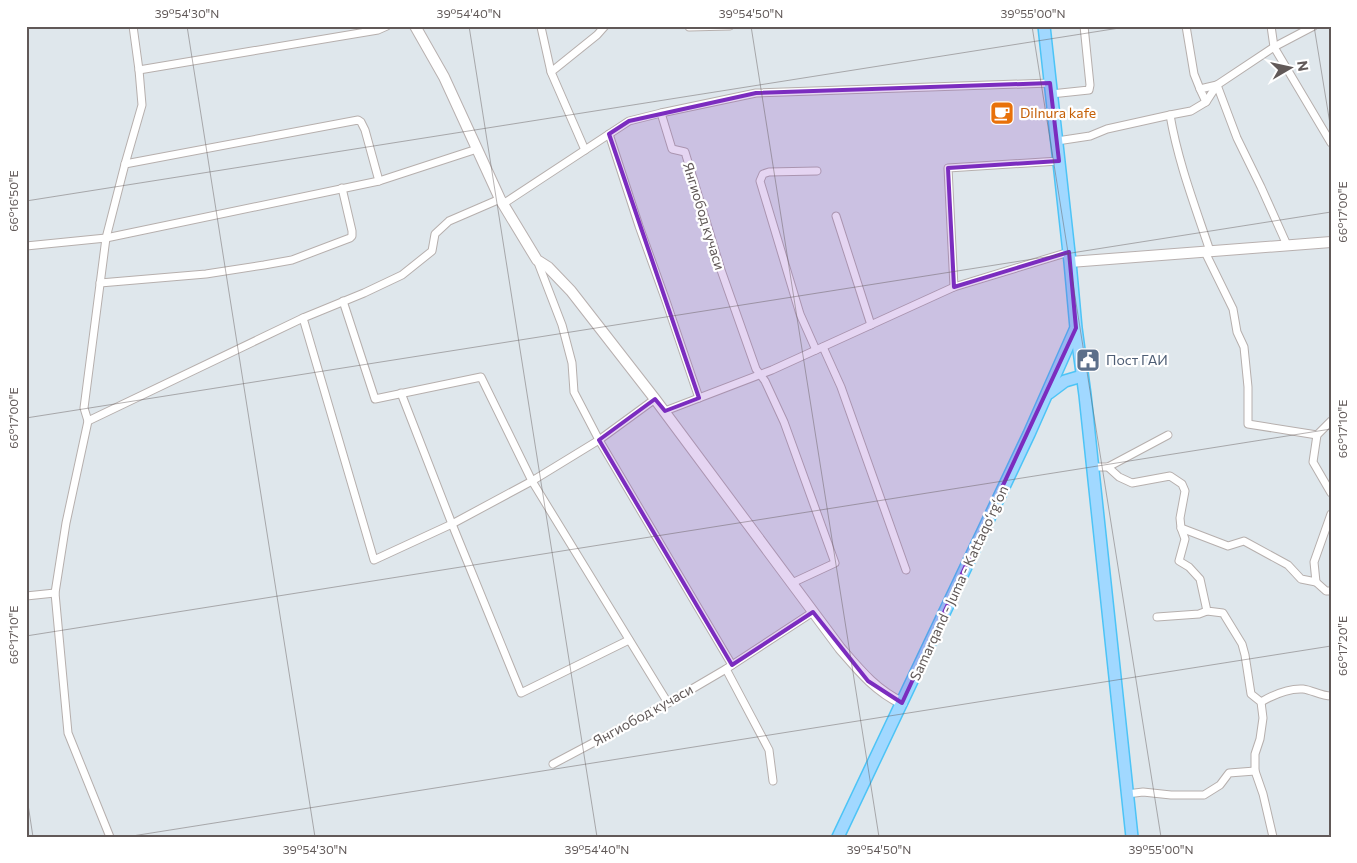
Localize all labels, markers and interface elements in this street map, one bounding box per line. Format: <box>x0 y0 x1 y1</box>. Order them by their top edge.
text: 39°54'30"N <box>155 6 219 20</box>
text: 39°54'40"N <box>437 6 501 20</box>
text: 39°54'50"N <box>719 6 783 20</box>
text: 39°55'00"N <box>1000 6 1066 20</box>
north arrow <box>1264 42 1314 92</box>
text: N <box>1294 59 1313 72</box>
cafe icon: Dilnura kafe <box>989 100 1015 126</box>
place label: Dilnura kafe <box>1020 104 1096 121</box>
street label: Янгиобод кучаси <box>680 160 729 272</box>
text: 66°16'50"E <box>6 170 20 232</box>
text: 66°17'00"E <box>1335 181 1349 243</box>
public building icon: Пост ГАИ <box>1075 347 1101 373</box>
place label: Пост ГАИ <box>1106 351 1168 368</box>
text: 66°17'00"E <box>6 387 20 449</box>
text: 66°17'10"E <box>1335 400 1349 458</box>
street label: Samarqand - Juma - Kattaqo‘rg‘on <box>906 483 1011 683</box>
text: 66°17'10"E <box>6 606 20 664</box>
text: 66°17'20"E <box>1335 616 1349 676</box>
street label: Янгиобод кучаси <box>590 680 696 749</box>
text: 39°54'30"N <box>283 842 347 856</box>
text: 39°54'40"N <box>565 842 629 856</box>
text: 39°54'50"N <box>847 842 911 856</box>
text: 39°55'00"N <box>1128 842 1194 856</box>

